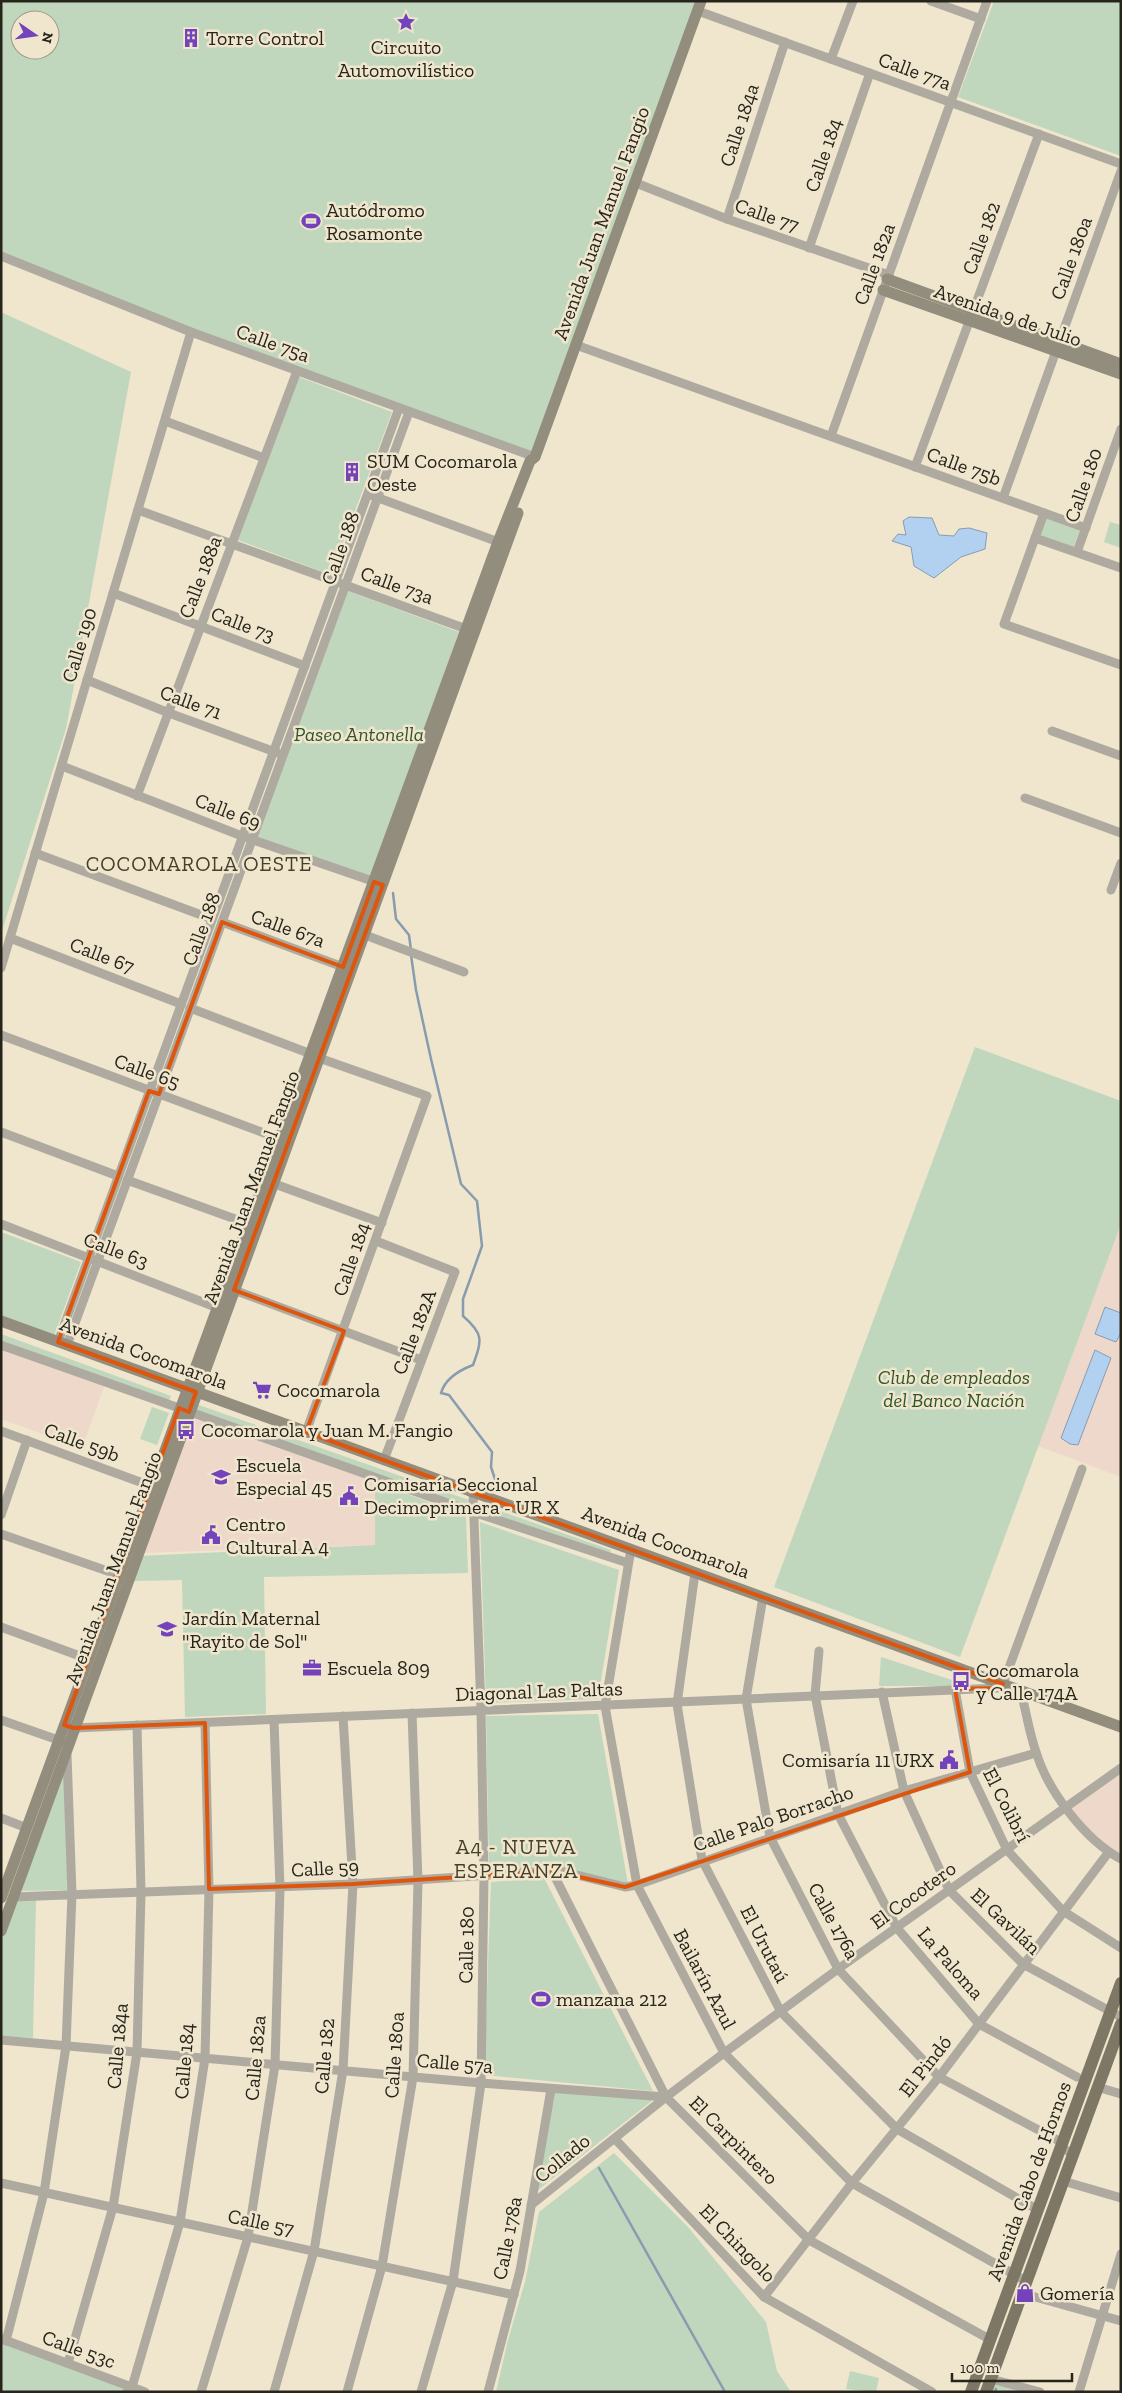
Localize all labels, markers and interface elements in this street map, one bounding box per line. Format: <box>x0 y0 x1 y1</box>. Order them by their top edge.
north arrow <box>10 10 60 60</box>
place icon: Circuito Automovilístico <box>395 11 417 33</box>
place label: Torre Control <box>206 26 324 50</box>
building icon: Torre Control <box>180 27 202 49</box>
text: N <box>38 31 57 45</box>
place label: Circuito Automovilístico <box>338 35 474 82</box>
street label: Calle 77a <box>875 47 955 95</box>
street label: Calle 184a <box>714 80 764 170</box>
street label: Avenida Juan Manuel Fangio <box>548 103 654 343</box>
street label: Calle 184 <box>799 115 847 195</box>
street label: Calle 77 <box>732 193 803 237</box>
place label: Autódromo Rosamonte <box>326 198 425 245</box>
street label: Calle 182 <box>957 198 1005 278</box>
sports icon: Autódromo Rosamonte <box>300 210 322 232</box>
street label: Calle 180a <box>1045 213 1097 303</box>
street label: Calle 182a <box>848 219 900 308</box>
street label: Avenida 9 de Julio <box>931 279 1085 351</box>
street label: Calle 75a <box>233 319 313 367</box>
street label: Calle 75b <box>923 441 1005 491</box>
street label: Calle 180 <box>1059 445 1107 525</box>
place label: SUM Cocomarola Oeste <box>367 449 518 496</box>
building icon: SUM Cocomarola Oeste <box>341 461 363 483</box>
street label: Calle 188 <box>316 508 364 588</box>
street label: Calle 188a <box>173 532 227 621</box>
street label: Calle 73a <box>357 561 437 609</box>
street label: Calle 73 <box>208 601 278 647</box>
street label: Calle 190 <box>56 605 102 685</box>
street label: Calle 71 <box>157 680 226 724</box>
park label: Paseo Antonella <box>294 722 424 746</box>
street label: Calle 69 <box>192 788 264 834</box>
district label: COCOMAROLA OESTE <box>86 851 312 876</box>
street label: Calle 188 <box>177 889 225 969</box>
street label: Calle 67a <box>248 904 329 953</box>
street label: Calle 67 <box>66 932 138 978</box>
street label: Calle 65 <box>111 1048 183 1094</box>
street label: Avenida Juan Manuel Fangio <box>198 1067 304 1307</box>
street label: Calle 184 <box>327 1219 375 1299</box>
street label: Calle 63 <box>80 1227 152 1273</box>
street label: Calle 182A <box>387 1285 441 1378</box>
street label: Avenida Cocomarola <box>57 1311 231 1395</box>
park label: Club de empleados del Banco Nación <box>878 1365 1030 1412</box>
place label: Cocomarola <box>277 1378 381 1402</box>
supermarket icon: Cocomarola <box>251 1379 273 1401</box>
street label: Calle 59b <box>41 1417 123 1467</box>
place label: Cocomarola y Juan M. Fangio <box>201 1418 453 1442</box>
bus stop icon: Cocomarola y Juan M. Fangio <box>175 1419 197 1441</box>
street label: Avenida Juan Manuel Fangio <box>60 1448 166 1688</box>
place label: Escuela Especial 45 <box>236 1453 332 1500</box>
school or university icon: Escuela Especial 45 <box>210 1466 232 1488</box>
place label: Comisaría Seccional Decimoprimera - UR X <box>364 1472 560 1519</box>
public building icon: Comisaría Seccional Decimoprimera - UR X <box>338 1485 360 1507</box>
street label: Avenida Cocomarola <box>579 1500 753 1584</box>
place label: Centro Cultural A 4 <box>226 1512 329 1559</box>
public building icon: Centro Cultural A 4 <box>200 1524 222 1546</box>
place label: Jardín Maternal "Rayito de Sol" <box>182 1606 320 1653</box>
school or university icon: Jardín Maternal "Rayito de Sol" <box>156 1618 178 1640</box>
place label: Escuela 809 <box>327 1656 430 1680</box>
office icon: Escuela 809 <box>301 1657 323 1679</box>
place label: Cocomarola y Calle 174A <box>976 1658 1080 1705</box>
bus stop icon: Cocomarola y Calle 174A <box>950 1670 972 1692</box>
street label: Diagonal Las Paltas <box>455 1676 623 1706</box>
place label: Comisaría 11 URX <box>782 1748 934 1772</box>
public building icon: Comisaría 11 URX <box>938 1749 960 1771</box>
street label: El Colibrí <box>978 1764 1036 1847</box>
street label: Calle Palo Borracho <box>690 1779 856 1857</box>
district label: A4 - NUEVA ESPERANZA <box>454 1834 578 1883</box>
street label: Calle 59 <box>290 1854 360 1882</box>
street label: El Cocotero <box>866 1856 960 1934</box>
street label: Calle 176a <box>803 1878 865 1964</box>
street label: El Gavilán <box>966 1883 1046 1960</box>
street label: El Urutaú <box>735 1901 795 1987</box>
street label: Calle 180 <box>453 1906 479 1984</box>
street label: La Paloma <box>913 1922 989 2005</box>
street label: Bailarín Azul <box>668 1925 742 2033</box>
place label: manzana 212 <box>556 1987 667 2011</box>
sports icon: manzana 212 <box>530 1988 552 2010</box>
street label: Calle 184a <box>101 2002 133 2090</box>
street label: Calle 180a <box>379 2011 409 2099</box>
street label: Calle 182a <box>239 2014 271 2102</box>
street label: Calle 182 <box>309 2017 339 2095</box>
street label: Calle 184 <box>169 2022 199 2100</box>
street label: El Pindó <box>894 2030 956 2102</box>
street label: Calle 57a <box>416 2048 494 2078</box>
street label: Avenida Cabo de Hornos <box>982 2078 1076 2284</box>
street label: El Carpintero <box>684 2090 784 2190</box>
street label: Collado <box>529 2128 595 2188</box>
street label: Calle 178a <box>487 2194 527 2282</box>
street label: El Chingolo <box>695 2199 781 2287</box>
street label: Calle 57 <box>226 2203 297 2241</box>
place label: Gomería <box>1040 2281 1115 2305</box>
shop icon: Gomería <box>1014 2282 1036 2304</box>
street label: Calle 53c <box>39 2325 119 2373</box>
scale bar <box>952 2350 1072 2382</box>
text: 100 m <box>960 2359 999 2377</box>

